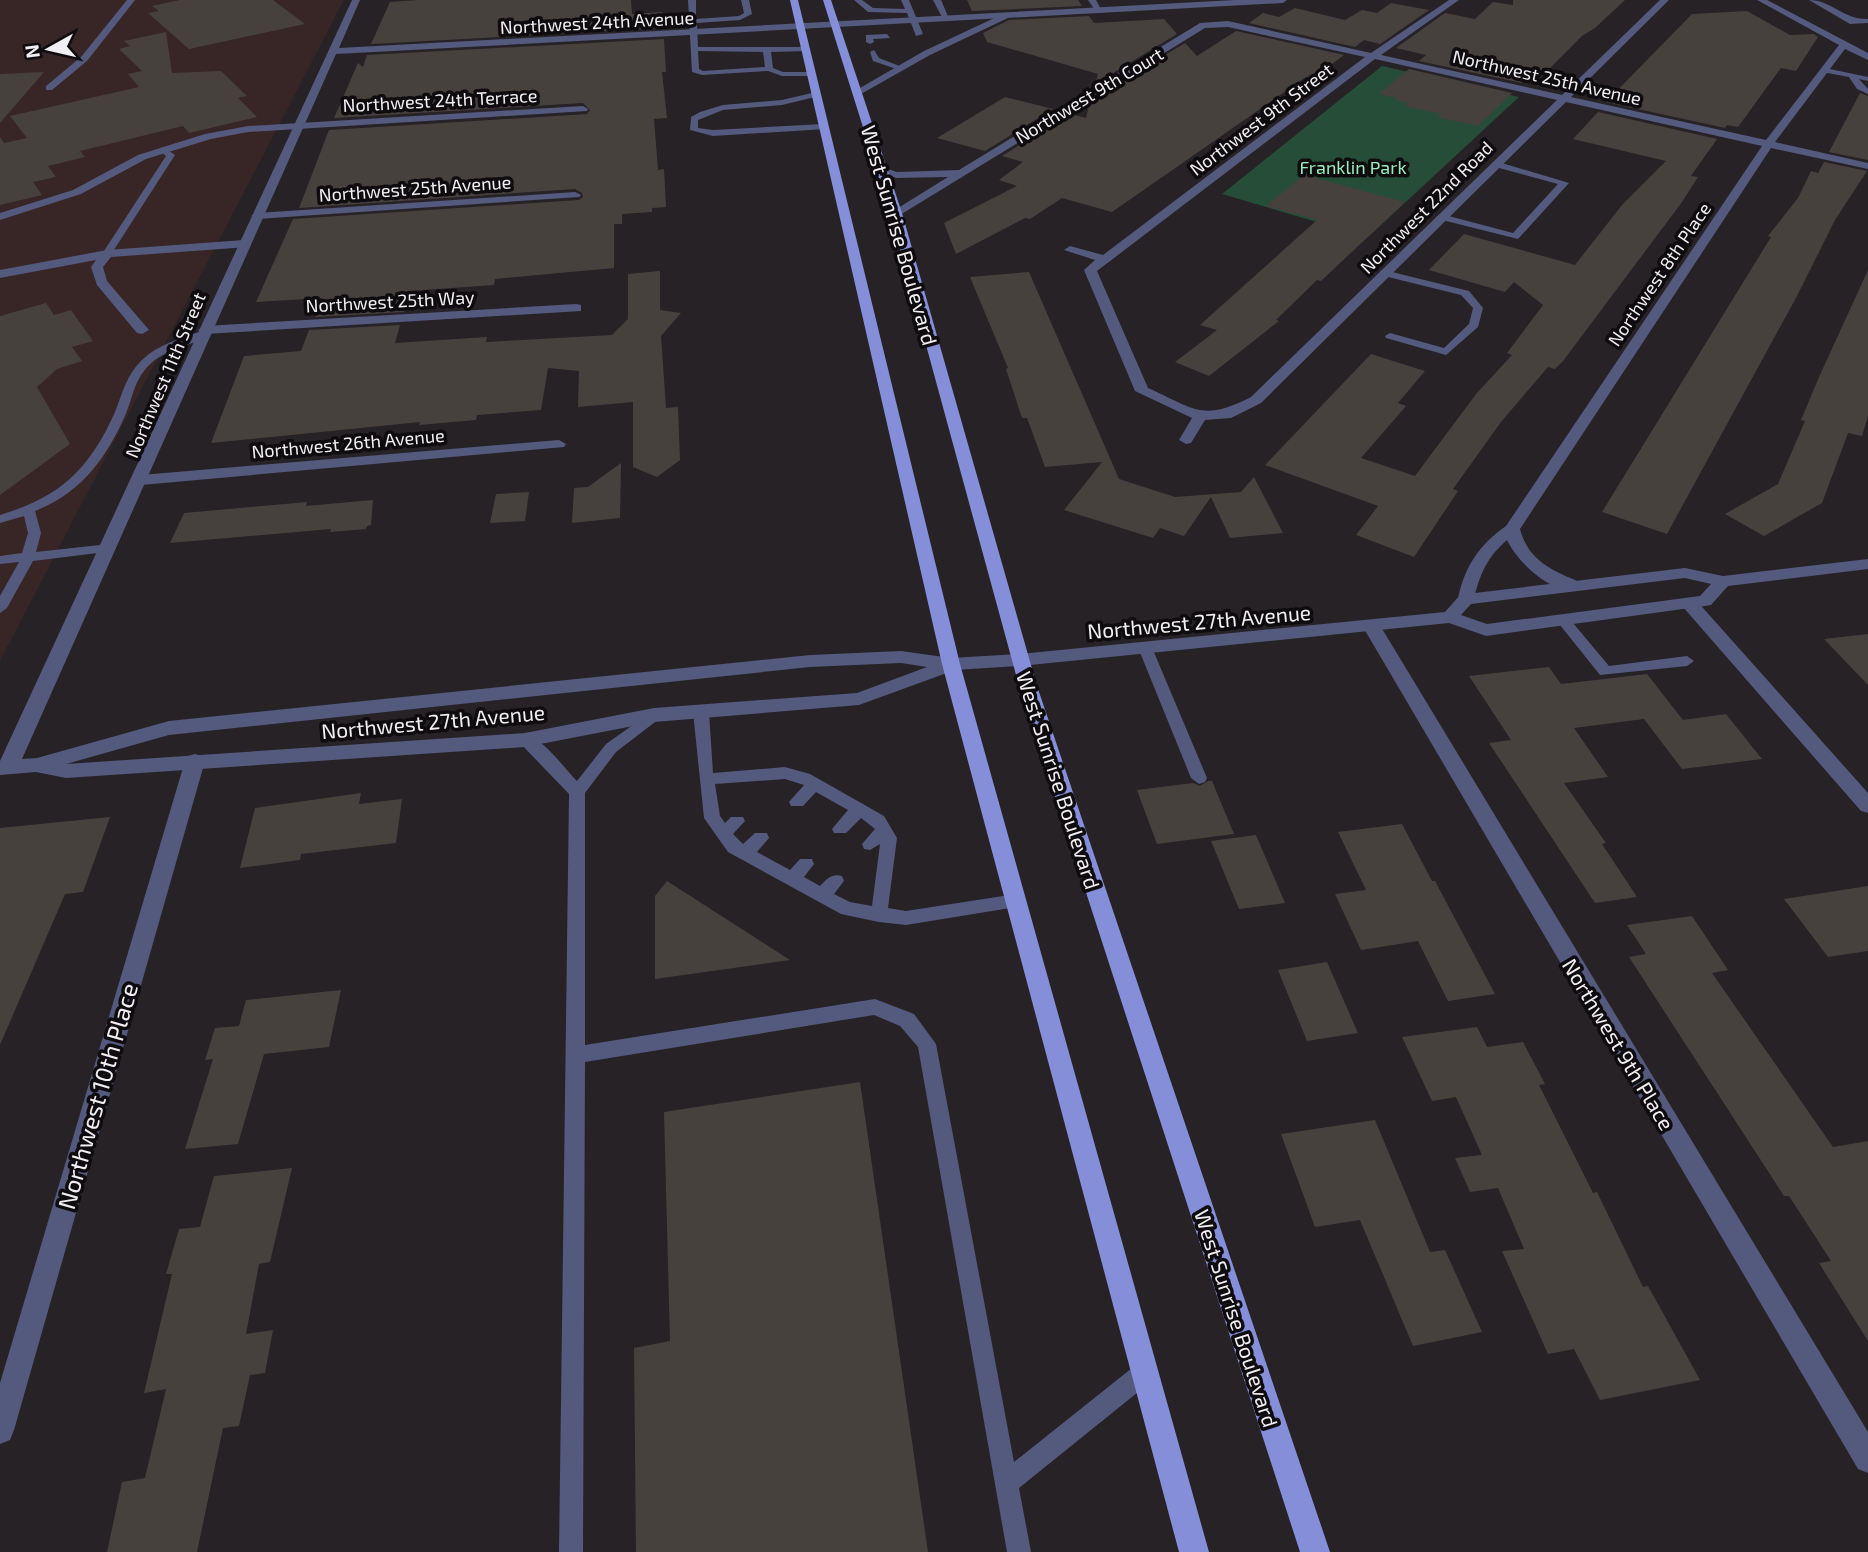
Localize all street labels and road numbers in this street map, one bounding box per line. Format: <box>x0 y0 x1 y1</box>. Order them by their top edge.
street label: Northwest 24th Avenue <box>499 6 695 38</box>
street label: Northwest 9th Court <box>1011 42 1167 148</box>
street label: Northwest 25th Avenue <box>1451 45 1643 109</box>
street label: Northwest 9th Street <box>1185 58 1337 180</box>
street label: Northwest 24th Terrace <box>342 84 538 116</box>
street label: West Sunrise Boulevard <box>857 122 943 348</box>
street label: Northwest 22nd Road <box>1355 136 1497 278</box>
street label: Northwest 25th Avenue <box>318 170 512 206</box>
street label: Northwest 8th Place <box>1603 198 1715 350</box>
street label: Northwest 25th Way <box>305 286 475 316</box>
street label: Northwest 11th Street <box>120 289 210 461</box>
street label: Northwest 26th Avenue <box>251 424 445 462</box>
street label: Northwest 27th Avenue <box>1086 599 1312 643</box>
street label: West Sunrise Boulevard <box>1012 668 1106 892</box>
street label: Northwest 27th Avenue <box>320 699 546 743</box>
street label: Northwest 9th Place <box>1558 954 1680 1134</box>
street label: Northwest 10th Place <box>51 980 143 1212</box>
street label: West Sunrise Boulevard <box>1190 1206 1284 1430</box>

